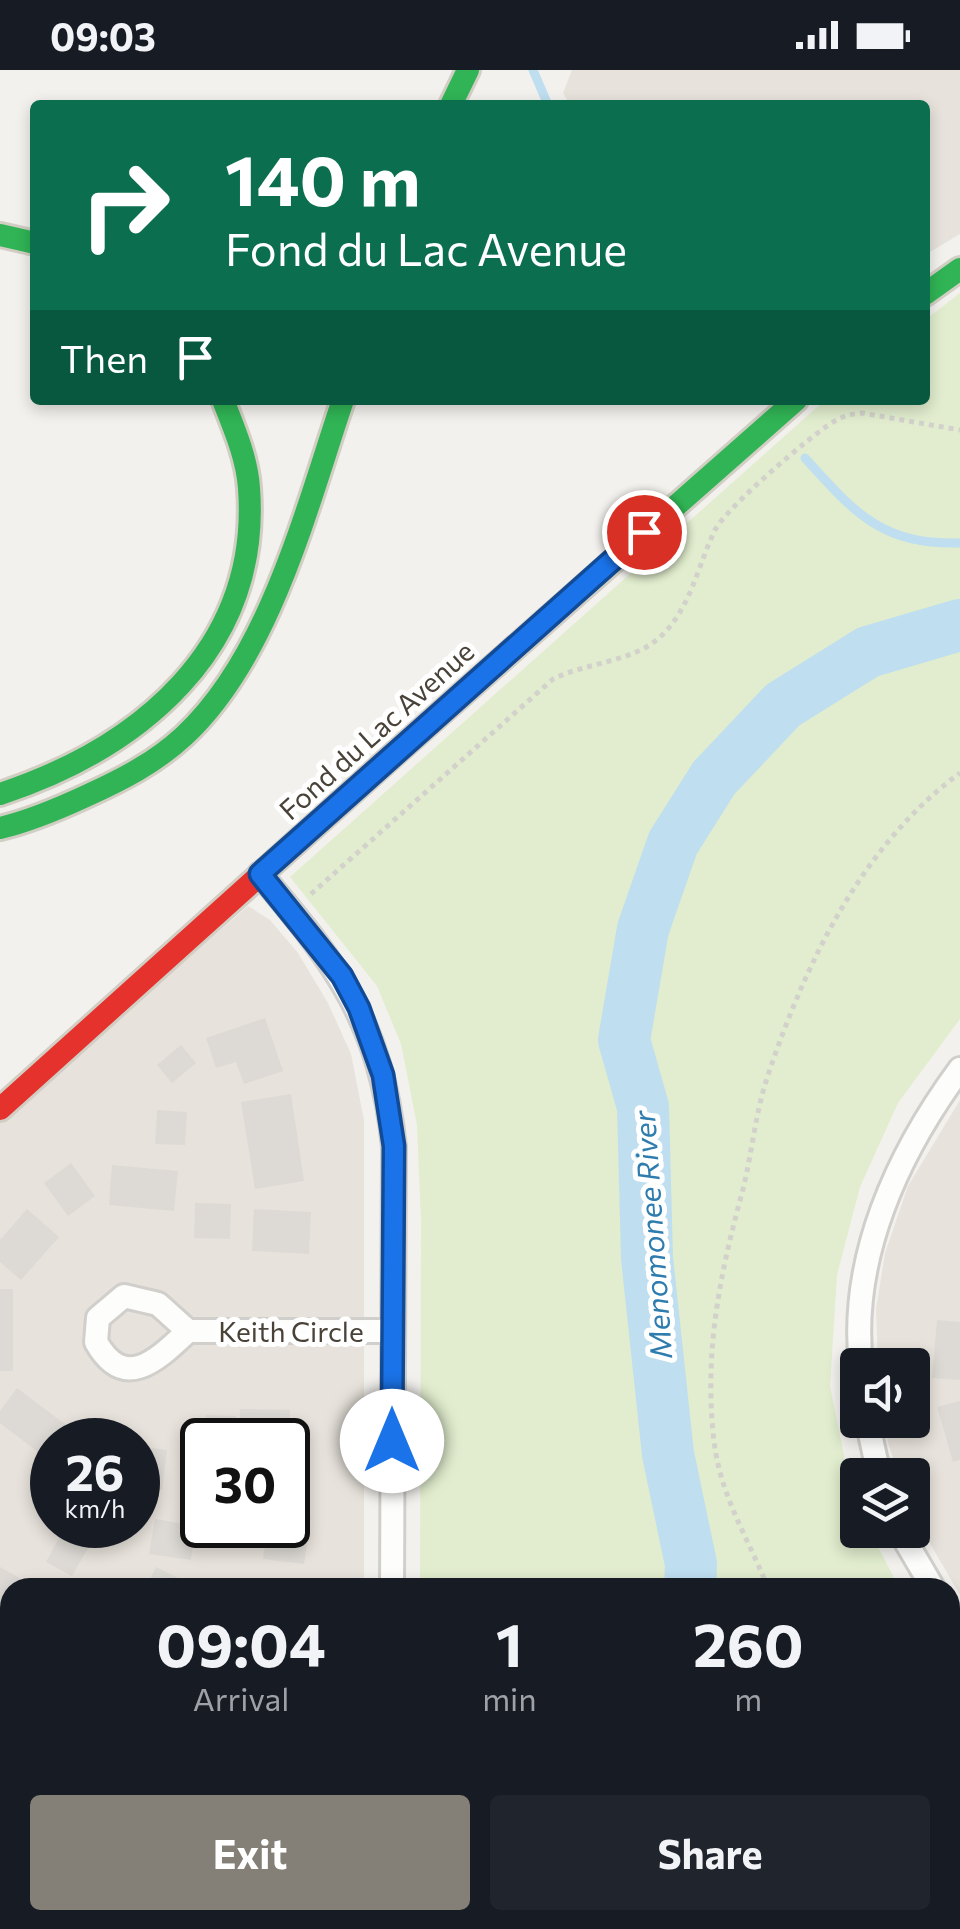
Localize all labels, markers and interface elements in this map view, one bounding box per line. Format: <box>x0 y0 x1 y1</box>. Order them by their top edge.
text: 09:03 <box>50 12 156 59</box>
text: 140 m <box>225 135 421 220</box>
icon: right <box>60 140 190 270</box>
text: Fond du Lac Avenue <box>225 220 627 275</box>
icon: arrive <box>168 330 223 385</box>
text: Then <box>60 334 148 381</box>
pin <box>602 490 687 575</box>
icon: arrive <box>617 505 672 560</box>
street label: Fond du Lac Avenue <box>272 634 480 826</box>
water label: Menomonee River <box>624 1109 678 1360</box>
street label: Keith Circle <box>218 1314 364 1348</box>
map controls <box>840 1348 930 1548</box>
button: sound <box>840 1348 930 1438</box>
position arrow <box>340 1389 444 1493</box>
speed limit sign: 30 <box>180 1418 310 1548</box>
text: 26 <box>65 1440 124 1501</box>
button: layers <box>840 1458 930 1548</box>
text: km/h <box>65 1493 125 1523</box>
text: 09:04 <box>156 1606 326 1679</box>
text: 1 <box>496 1606 523 1679</box>
text: 260 <box>693 1606 804 1679</box>
text: Arrival <box>193 1678 289 1718</box>
text: min <box>482 1678 537 1718</box>
text: m <box>734 1678 762 1718</box>
button: Exit <box>30 1795 470 1910</box>
button: Share <box>490 1795 930 1910</box>

